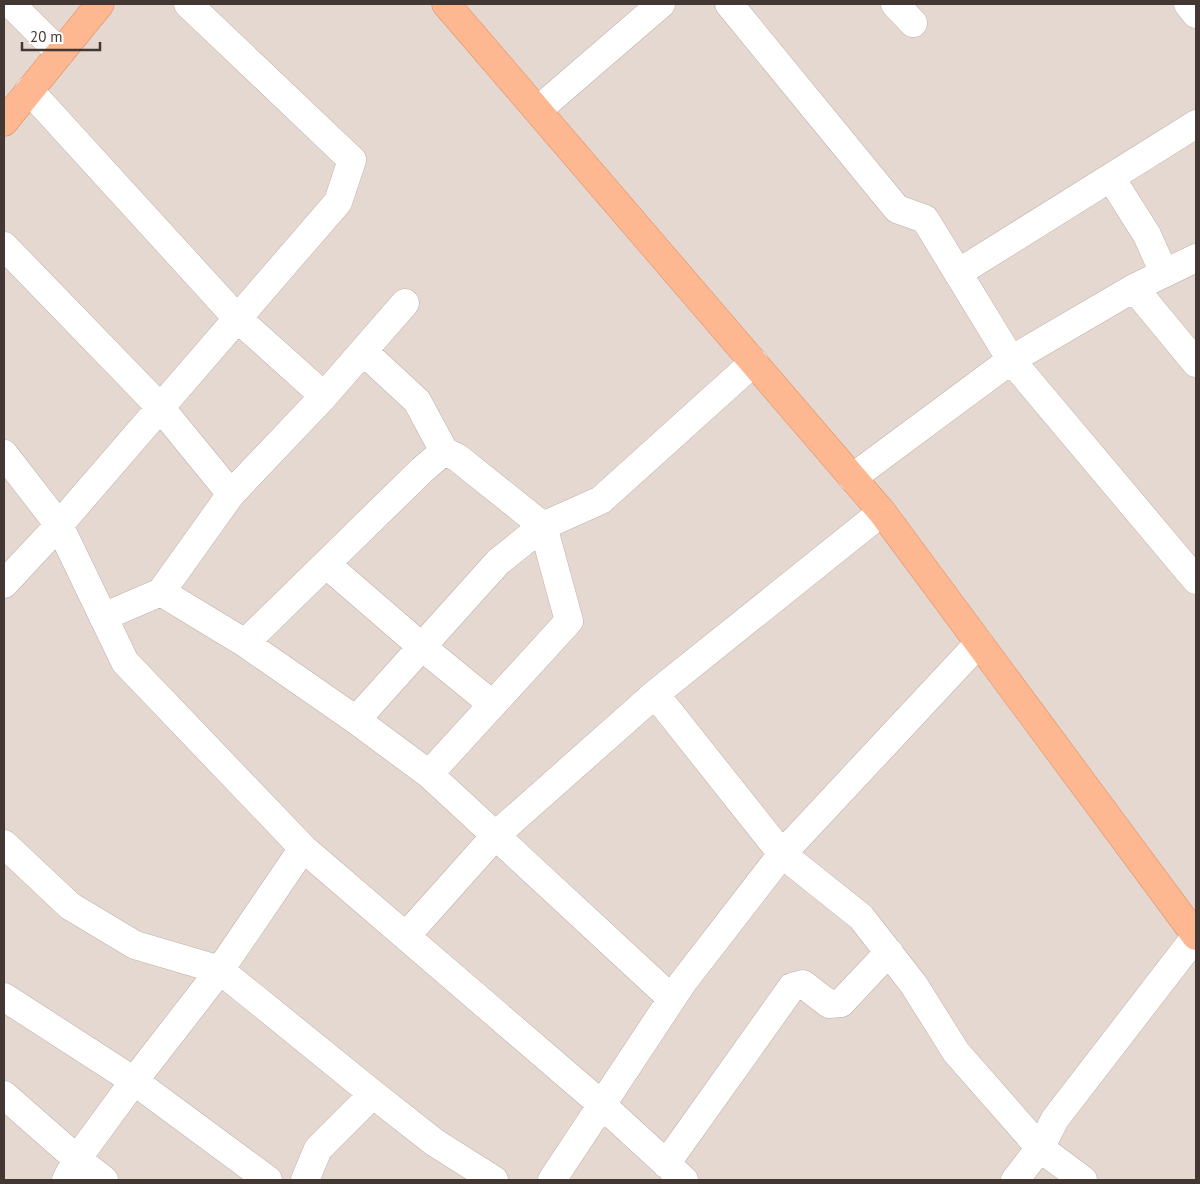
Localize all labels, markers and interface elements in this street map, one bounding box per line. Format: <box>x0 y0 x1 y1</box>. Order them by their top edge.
scale bar <box>22 20 100 52</box>
text: 20 m <box>30 27 63 46</box>

